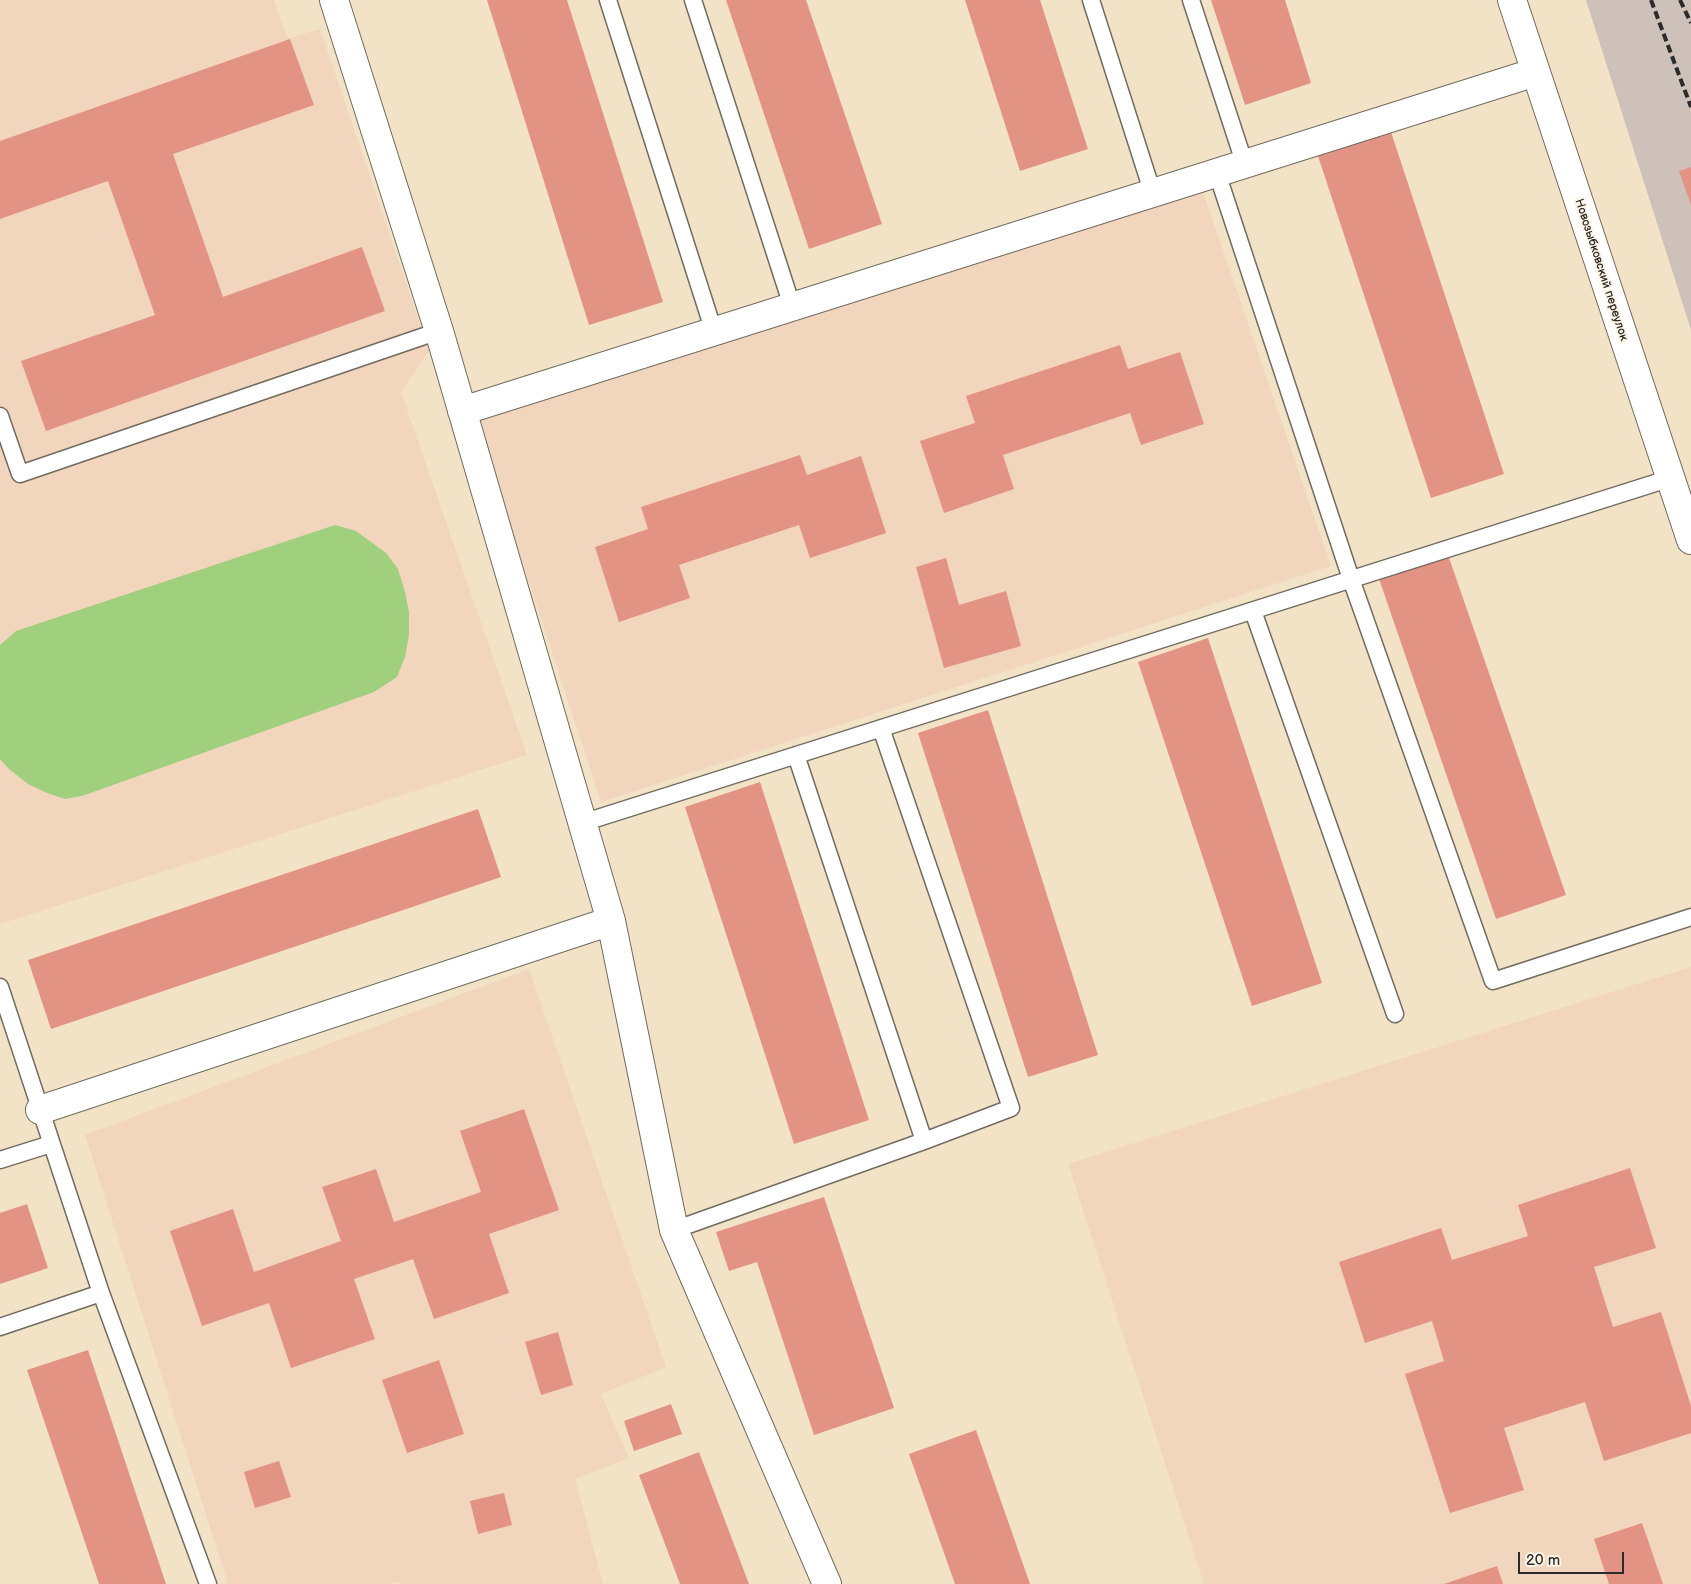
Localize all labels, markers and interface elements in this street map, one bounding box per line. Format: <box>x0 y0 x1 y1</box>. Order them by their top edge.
street label: Новозыбковский переулок <box>1571 197 1631 343</box>
scale bar <box>1521 1542 1627 1574</box>
text: 20 m <box>1526 1551 1560 1570</box>

